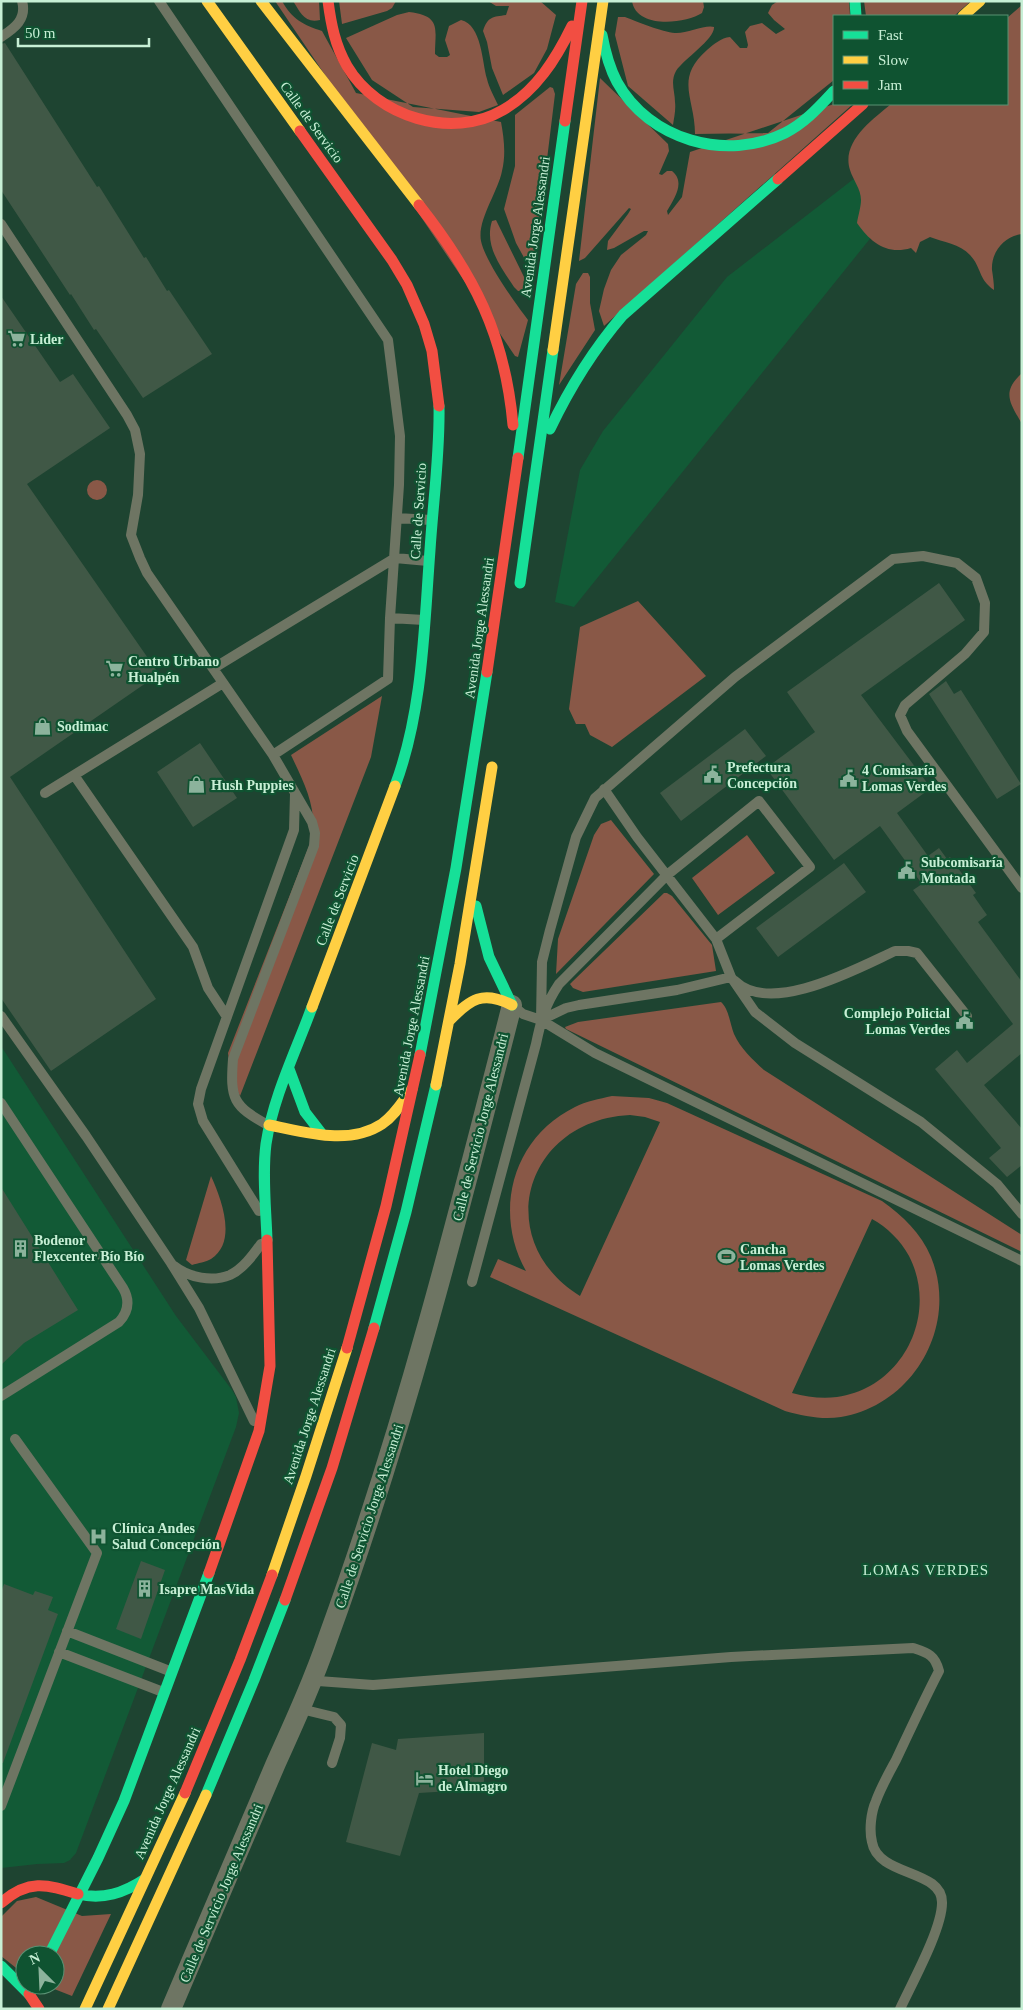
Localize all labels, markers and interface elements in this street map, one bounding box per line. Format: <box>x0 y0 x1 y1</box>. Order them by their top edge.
scale bar <box>18 15 149 47</box>
legend <box>833 15 1008 105</box>
text: 50 m <box>25 25 56 41</box>
text: Fast <box>878 27 904 43</box>
text: Slow <box>878 52 909 68</box>
text: Jam <box>878 77 902 93</box>
street label: Calle de Servicio <box>277 79 346 166</box>
street label: Avenida Jorge Alessandri <box>518 155 553 299</box>
supermarket icon: Lider <box>6 329 26 349</box>
place label: Lider <box>30 332 63 347</box>
street label: Calle de Servicio <box>408 462 429 560</box>
street label: Avenida Jorge Alessandri <box>462 556 497 700</box>
place label: Centro Urbano Hualpén <box>128 654 219 685</box>
supermarket icon: Centro Urbano Hualpén <box>104 659 124 679</box>
shop icon: Sodimac <box>33 716 53 736</box>
place label: Sodimac <box>57 719 108 734</box>
place label: Prefectura Concepción <box>727 760 797 791</box>
place label: 4 Comisaría Lomas Verdes <box>862 763 947 794</box>
public building icon: Prefectura Concepción <box>703 765 723 785</box>
public building icon: 4 Comisaría Lomas Verdes <box>838 768 858 788</box>
shop icon: Hush Puppies <box>187 775 207 795</box>
place label: Hush Puppies <box>211 778 294 793</box>
street label: Calle de Servicio <box>313 852 362 948</box>
place label: Subcomisaría Montada <box>921 855 1003 886</box>
public building icon: Subcomisaría Montada <box>897 860 917 880</box>
street label: Avenida Jorge Alessandri <box>391 955 432 1098</box>
place label: Complejo Policial Lomas Verdes <box>844 1006 951 1037</box>
public building icon: Complejo Policial Lomas Verdes <box>954 1011 974 1031</box>
street label: Calle de Servicio Jorge Alessandri <box>450 1032 511 1222</box>
place label: Bodenor Flexcenter Bío Bío <box>34 1233 144 1264</box>
building icon: Bodenor Flexcenter Bío Bío <box>10 1238 30 1258</box>
place label: Cancha Lomas Verdes <box>740 1242 825 1273</box>
sports icon: Cancha Lomas Verdes <box>716 1247 736 1267</box>
street label: Avenida Jorge Alessandri <box>280 1346 339 1486</box>
street label: Calle de Servicio Jorge Alessandri <box>333 1422 406 1610</box>
place label: Clínica Andes Salud Concepción <box>112 1521 220 1552</box>
hospital icon: Clínica Andes Salud Concepción <box>88 1526 108 1546</box>
district label: LOMAS VERDES <box>863 1562 989 1578</box>
building icon: Isapre MasVida <box>135 1579 155 1599</box>
place label: Isapre MasVida <box>159 1582 254 1597</box>
street label: Avenida Jorge Alessandri <box>132 1725 203 1861</box>
place label: Hotel Diego de Almagro <box>438 1763 508 1794</box>
hotel icon: Hotel Diego de Almagro <box>414 1768 434 1788</box>
street label: Calle de Servicio Jorge Alessandri <box>177 1802 266 1985</box>
north arrow <box>15 1945 65 1995</box>
text: N <box>27 1950 43 1967</box>

